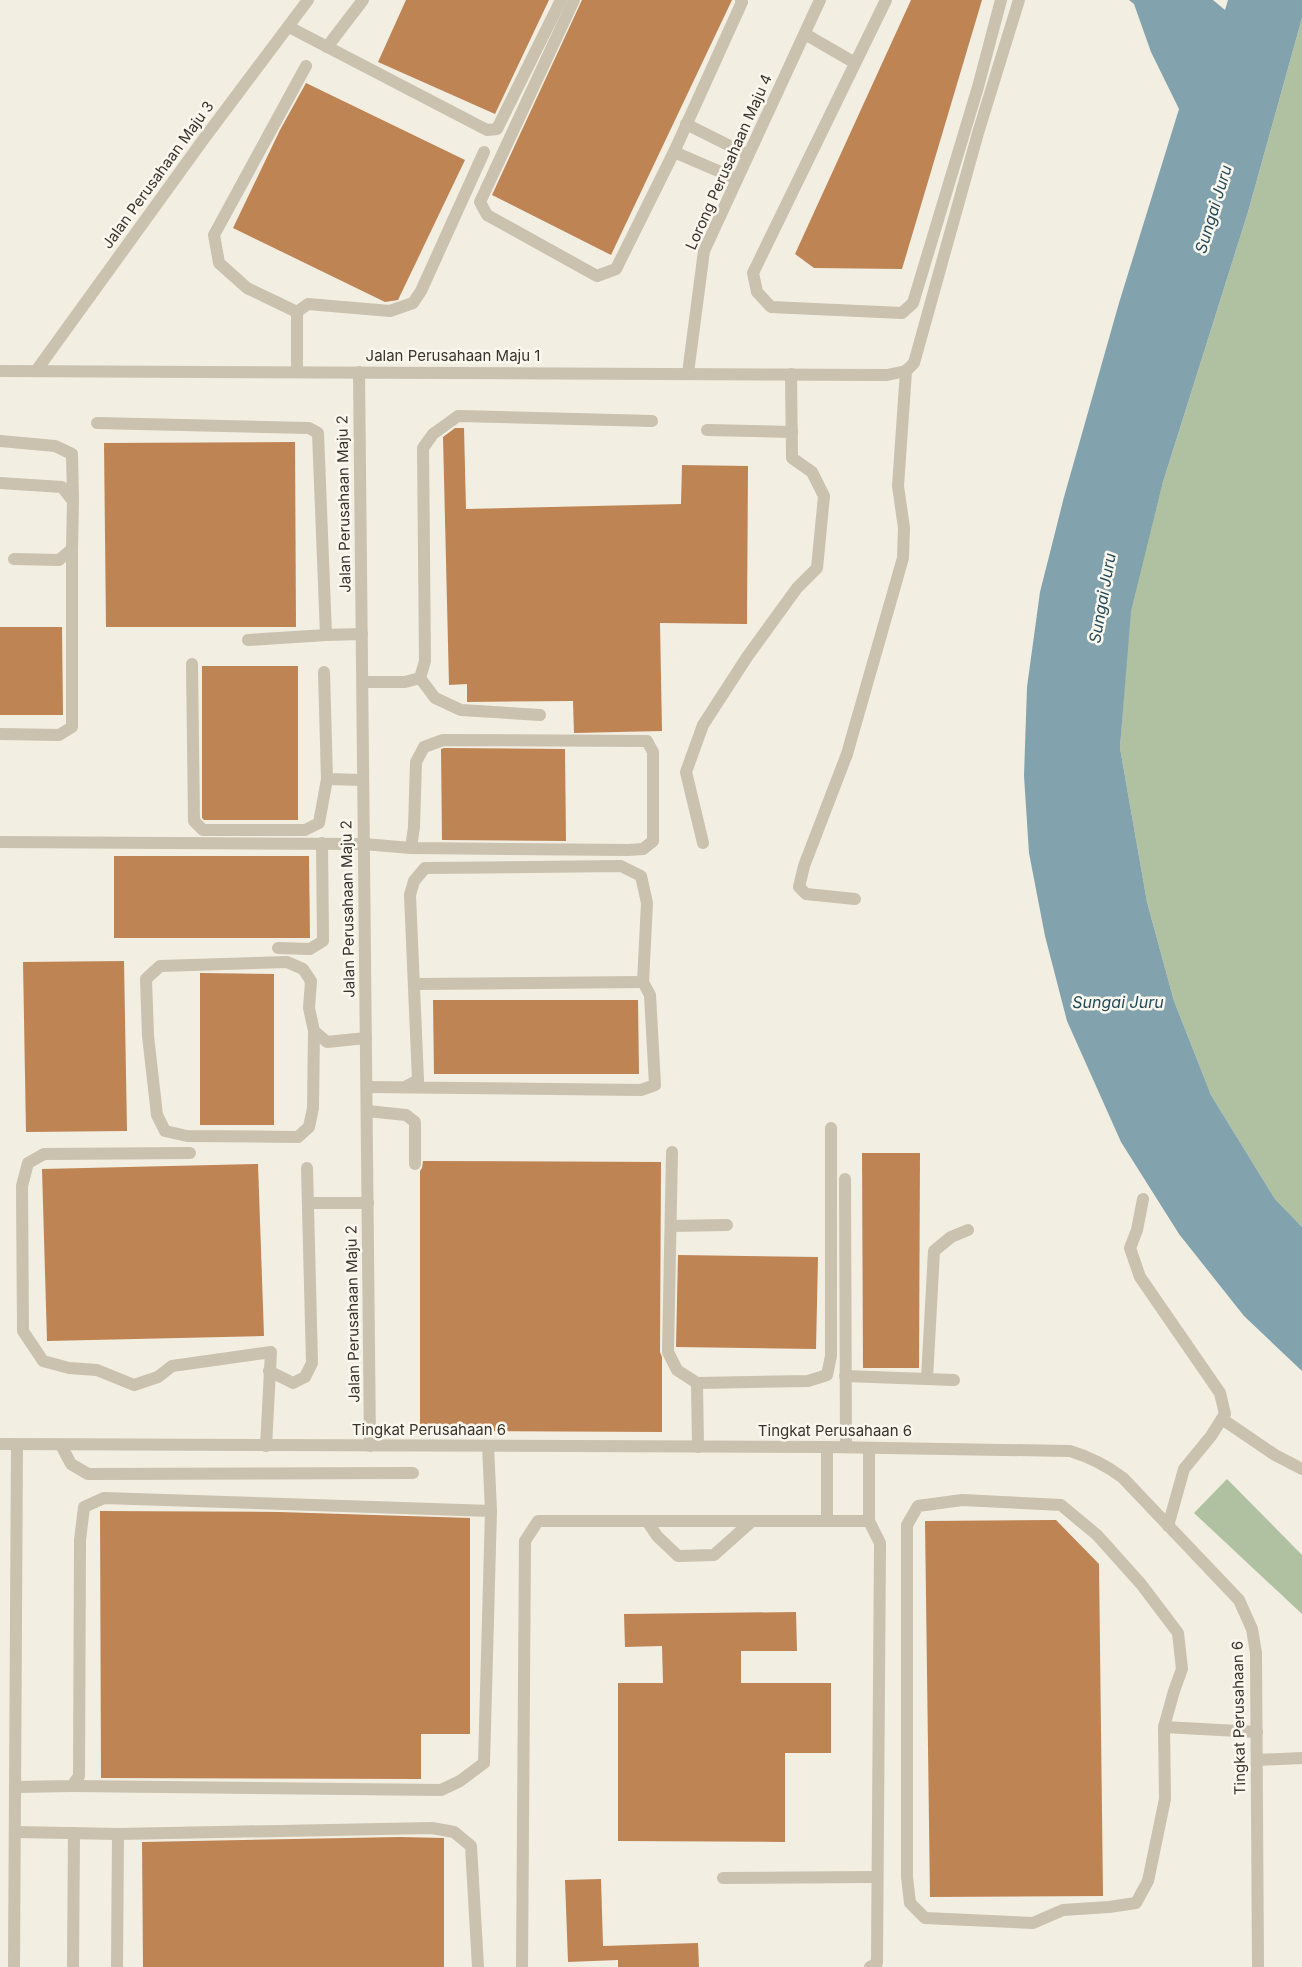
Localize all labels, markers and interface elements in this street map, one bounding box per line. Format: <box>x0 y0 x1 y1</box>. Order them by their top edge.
street label: Lorong Perusahaan Maju 4 <box>681 71 776 253</box>
street label: Jalan Perusahaan Maju 3 <box>98 97 218 252</box>
water label: Sungai Juru <box>1190 162 1236 256</box>
street label: Jalan Perusahaan Maju 1 <box>366 346 540 365</box>
street label: Jalan Perusahaan Maju 2 <box>332 415 355 593</box>
water label: Sungai Juru <box>1084 551 1120 645</box>
street label: Jalan Perusahaan Maju 2 <box>336 820 359 998</box>
water label: Sungai Juru <box>1072 992 1164 1012</box>
street label: Jalan Perusahaan Maju 2 <box>341 1225 364 1403</box>
street label: Tingkat Perusahaan 6 <box>352 1420 506 1439</box>
street label: Tingkat Perusahaan 6 <box>758 1421 912 1440</box>
street label: Tingkat Perusahaan 6 <box>1228 1641 1249 1795</box>

